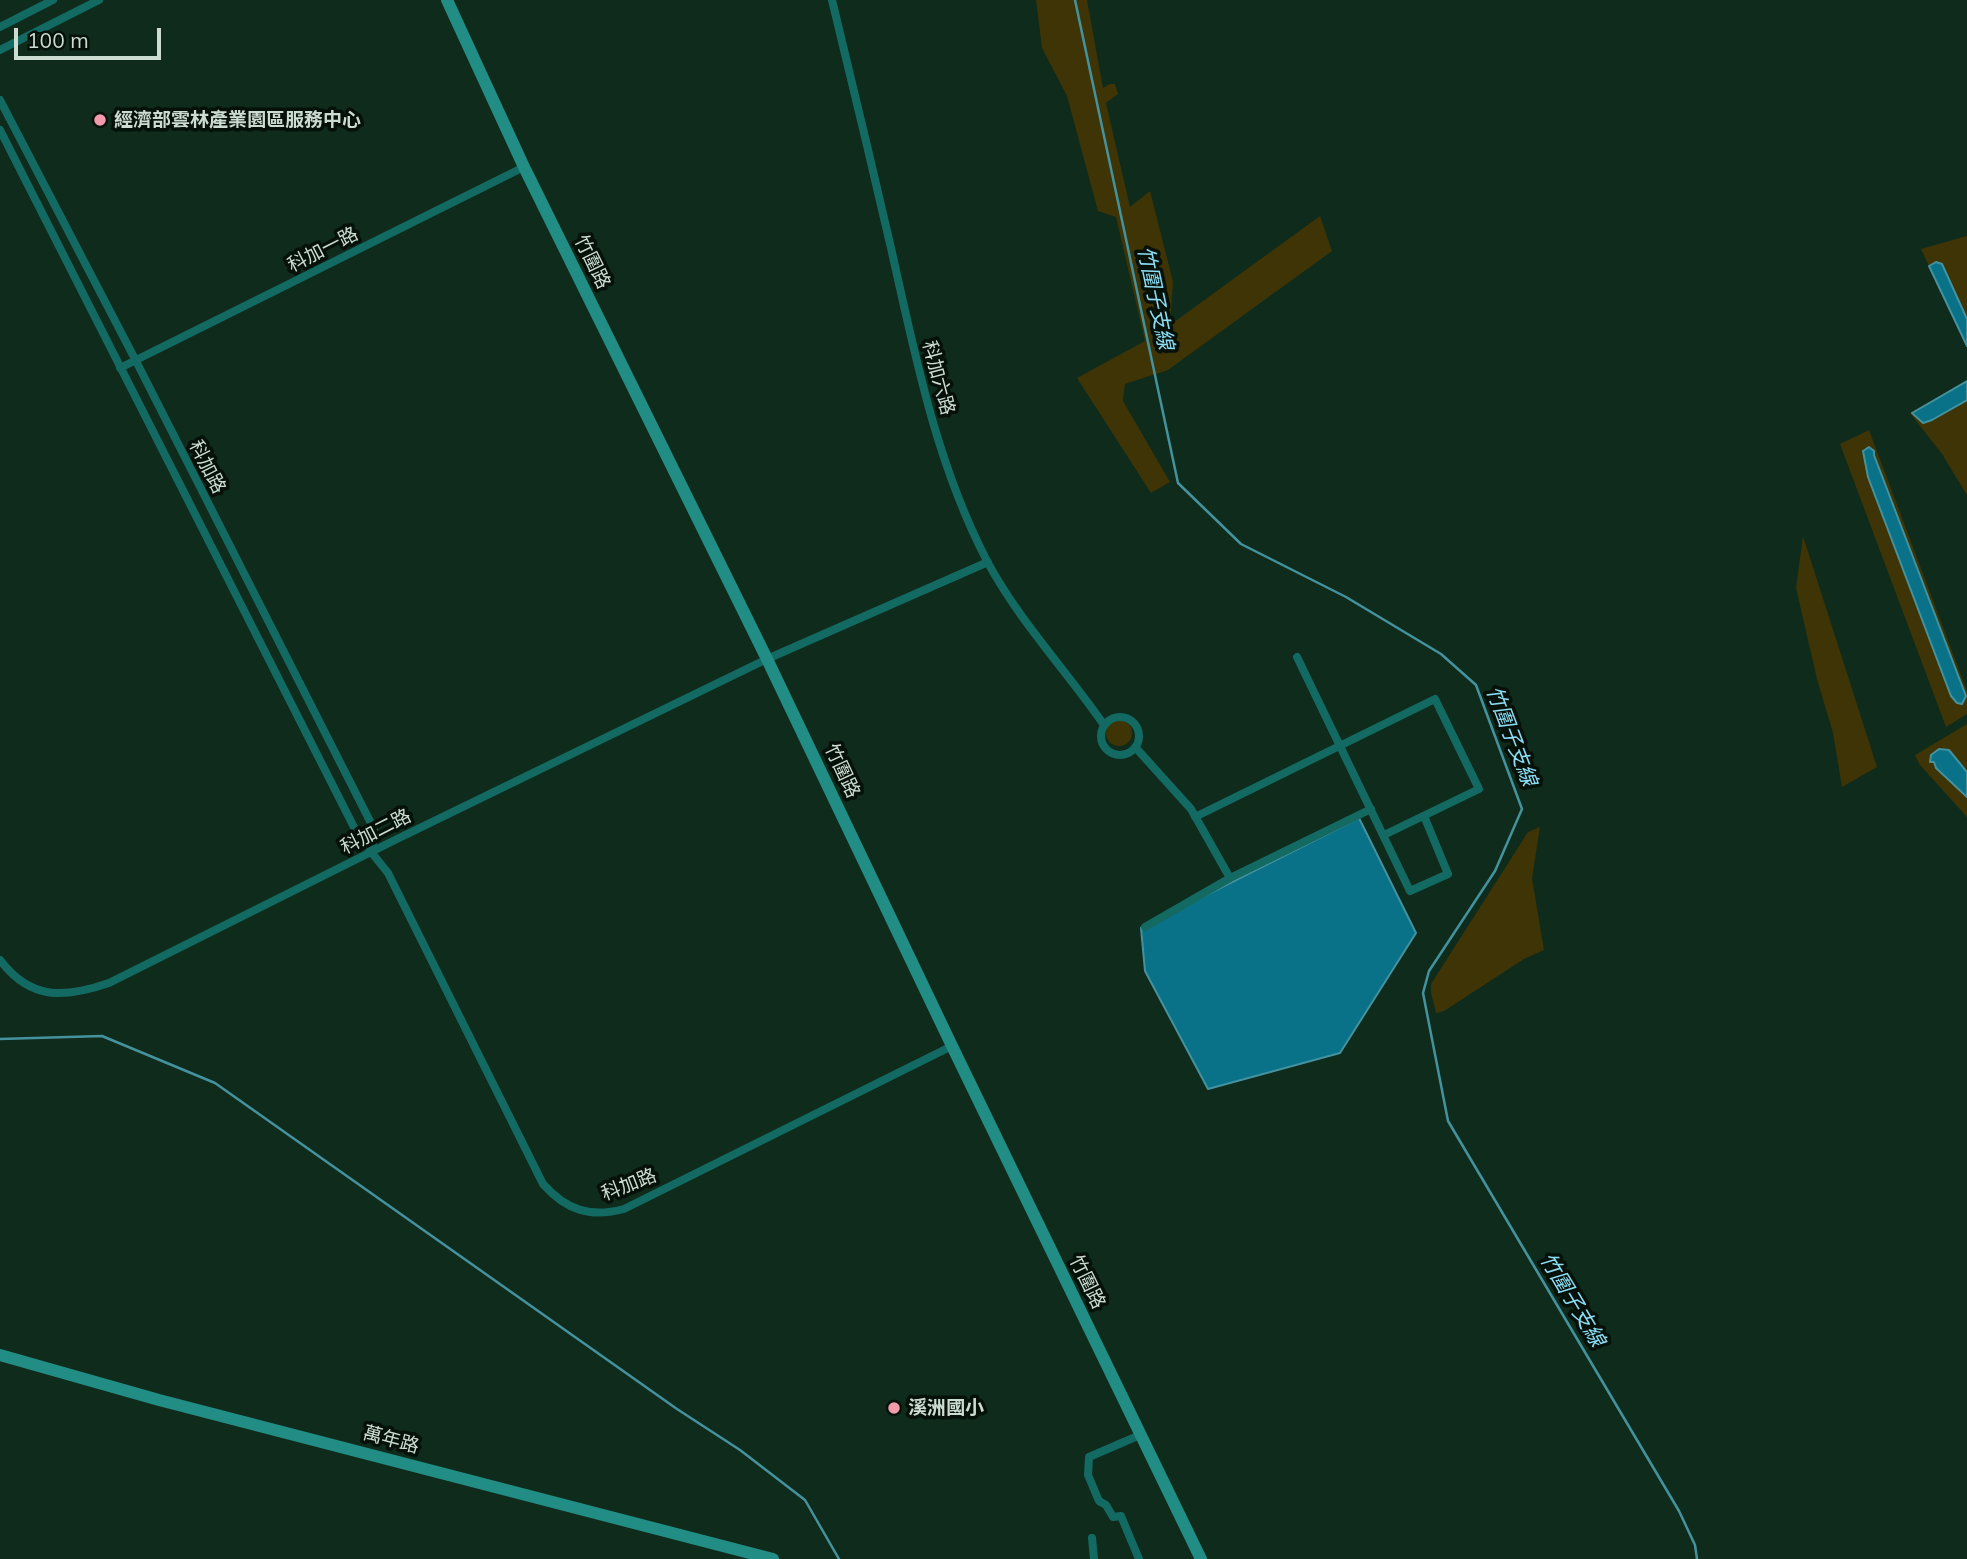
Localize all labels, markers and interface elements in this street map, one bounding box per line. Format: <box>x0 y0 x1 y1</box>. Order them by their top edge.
scale bar <box>18 14 164 58</box>
text: 100 m <box>27 27 89 53</box>
place label: 經濟部雲林產業園區服務中心 <box>114 109 361 131</box>
marker: 經濟部雲林產業園區服務中心 <box>92 112 108 128</box>
street label: 科加一路 <box>284 223 362 277</box>
street label: 竹圍路 <box>569 231 615 293</box>
water label: 竹圍子支線 <box>1132 244 1178 352</box>
street label: 科加六路 <box>917 338 959 418</box>
street label: 科加路 <box>184 436 230 498</box>
water label: 竹圍子支線 <box>1480 682 1542 790</box>
street label: 竹圍路 <box>820 740 864 802</box>
street label: 科加二路 <box>337 805 415 859</box>
street label: 科加路 <box>598 1164 660 1206</box>
water label: 竹圍子支線 <box>1534 1249 1610 1351</box>
street label: 竹圍路 <box>1064 1251 1110 1313</box>
place label: 溪洲國小 <box>908 1397 984 1419</box>
marker: 溪洲國小 <box>886 1400 902 1416</box>
street label: 萬年路 <box>361 1422 421 1458</box>

